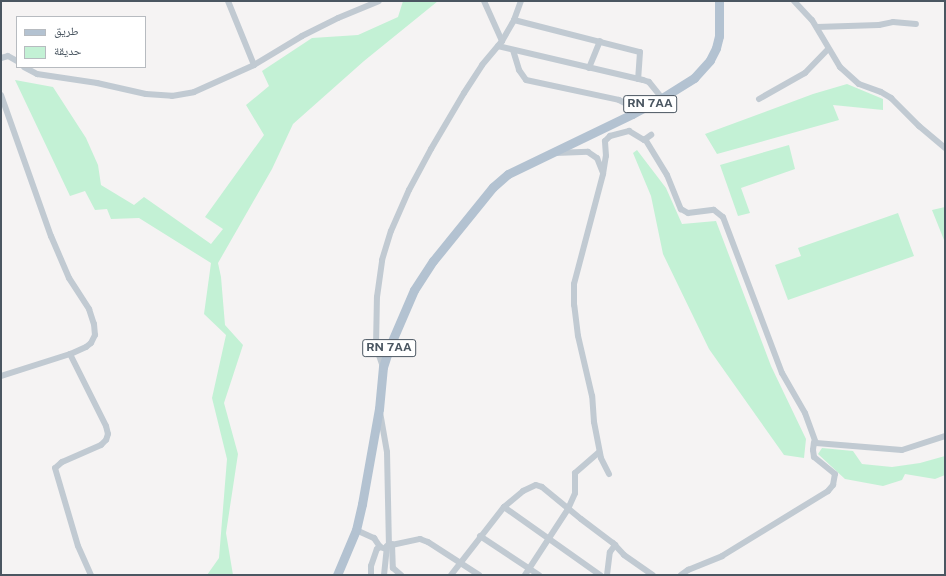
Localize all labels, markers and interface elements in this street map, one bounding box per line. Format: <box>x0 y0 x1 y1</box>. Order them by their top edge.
legend <box>16 16 146 68</box>
text: طريق <box>54 24 79 38</box>
text: حديقة <box>54 44 82 58</box>
road number: RN 7AA <box>623 94 677 114</box>
road number: RN 7AA <box>362 338 416 358</box>

